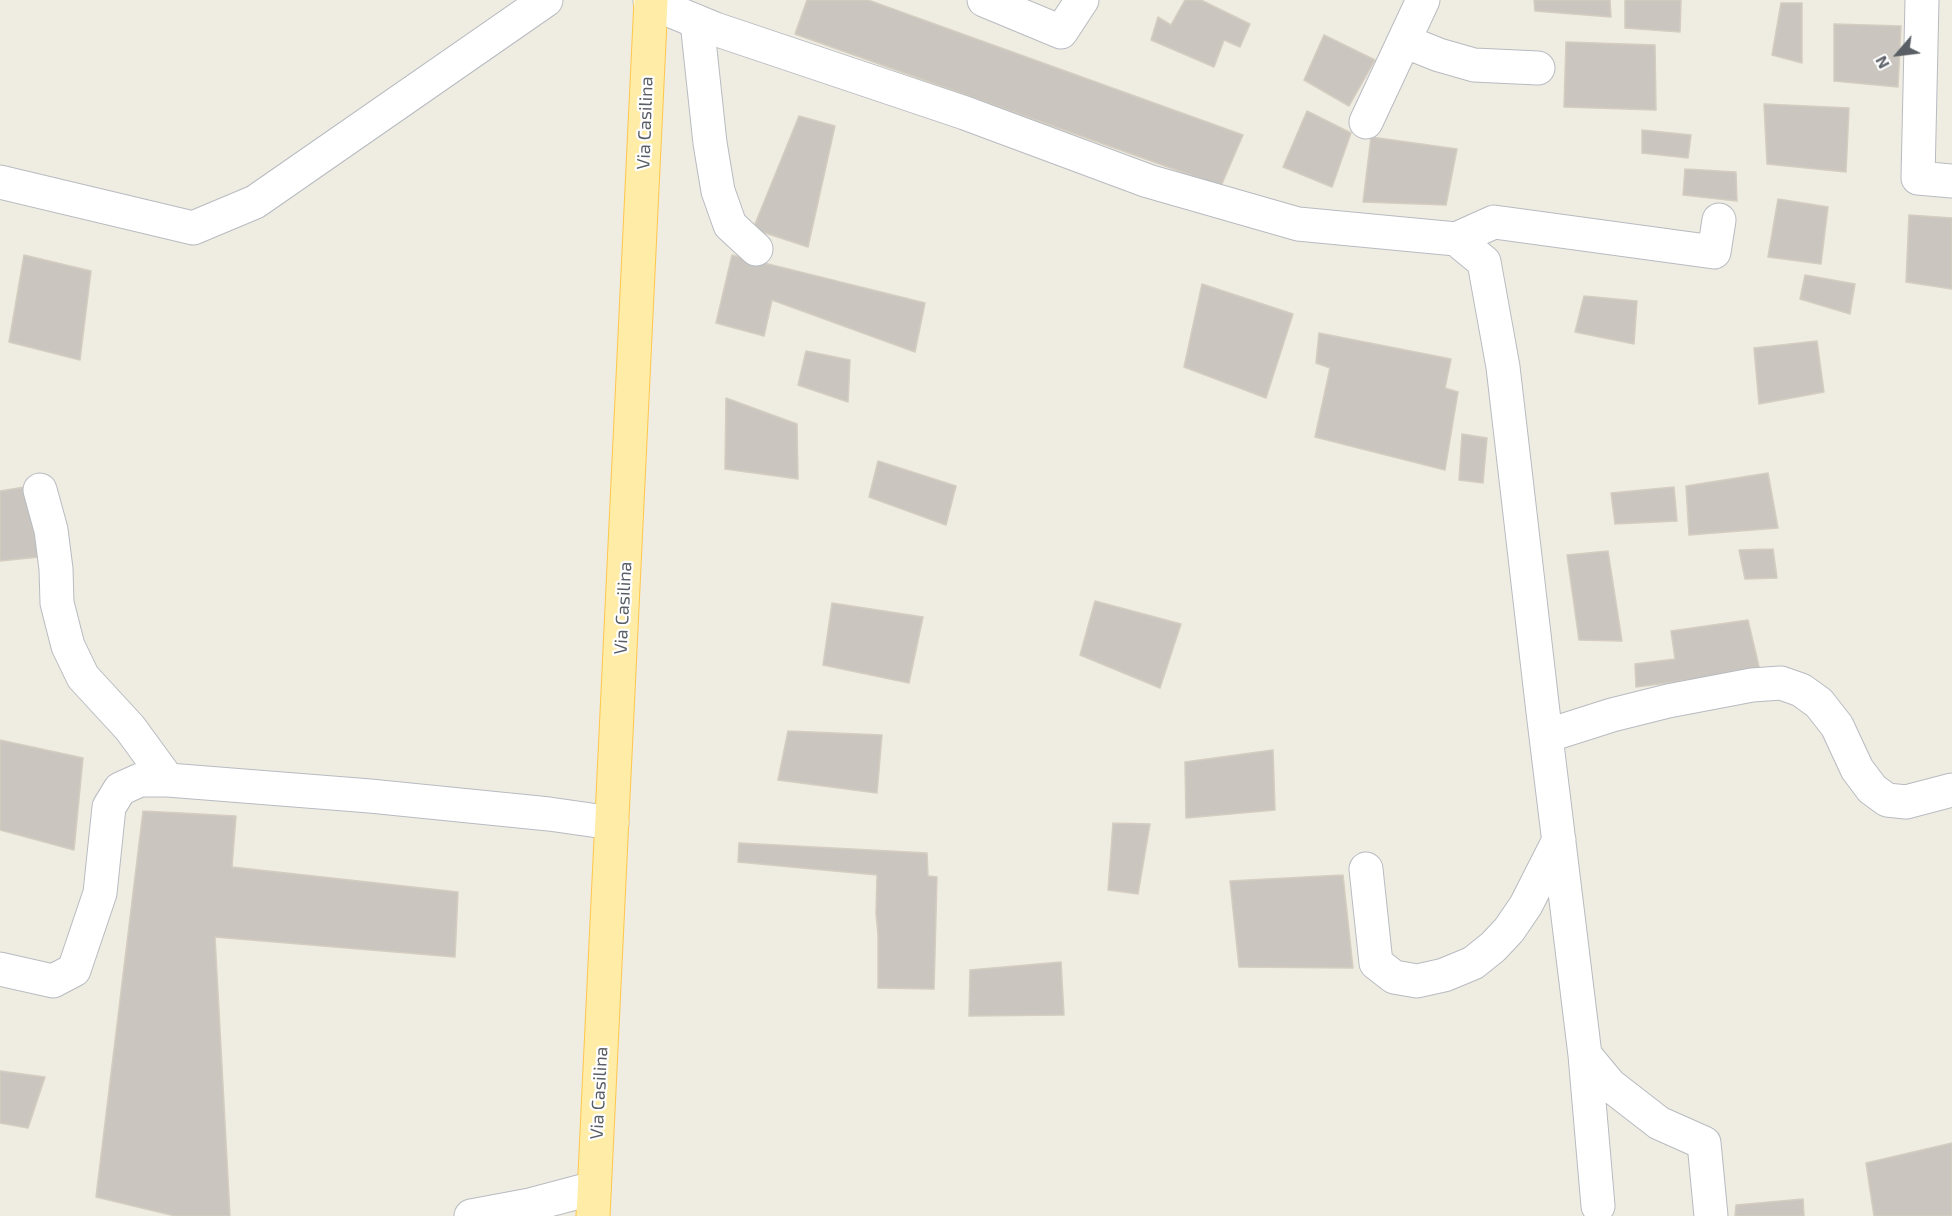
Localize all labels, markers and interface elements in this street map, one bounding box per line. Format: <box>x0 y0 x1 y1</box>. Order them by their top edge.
north arrow <box>1868 24 1928 84</box>
text: N <box>1871 53 1893 72</box>
street label: Via Casilina <box>633 76 657 170</box>
street label: Via Casilina <box>610 561 636 655</box>
street label: Via Casilina <box>586 1046 612 1140</box>

